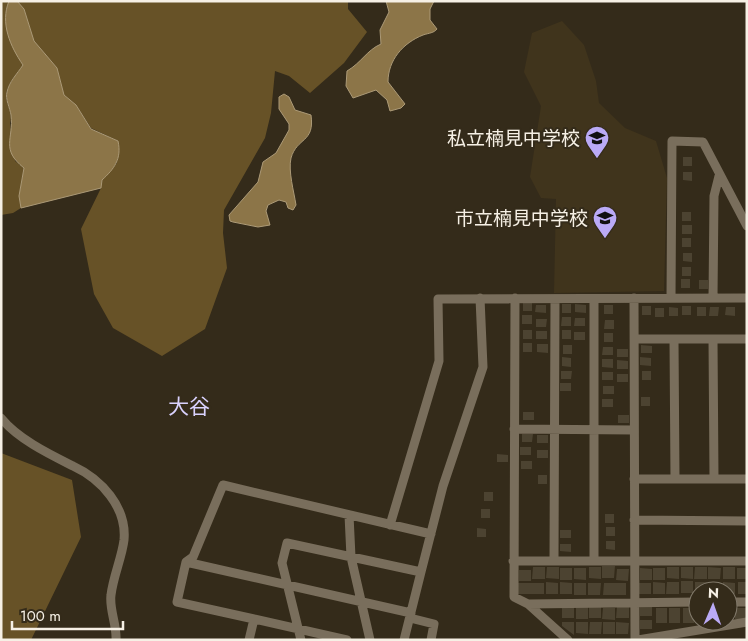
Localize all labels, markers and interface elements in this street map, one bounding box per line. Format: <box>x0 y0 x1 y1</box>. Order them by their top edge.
place label: 私立楠見中学校 <box>447 125 580 152</box>
school or university icon: 私立楠見中学校 <box>584 125 610 159</box>
place label: 市立楠見中学校 <box>455 205 588 232</box>
school or university icon: 市立楠見中学校 <box>592 205 618 239</box>
district label: 大谷 <box>168 392 210 422</box>
north arrow <box>688 581 738 631</box>
text: N <box>708 583 719 603</box>
scale bar <box>12 598 124 630</box>
text: 100 m <box>20 605 61 627</box>

